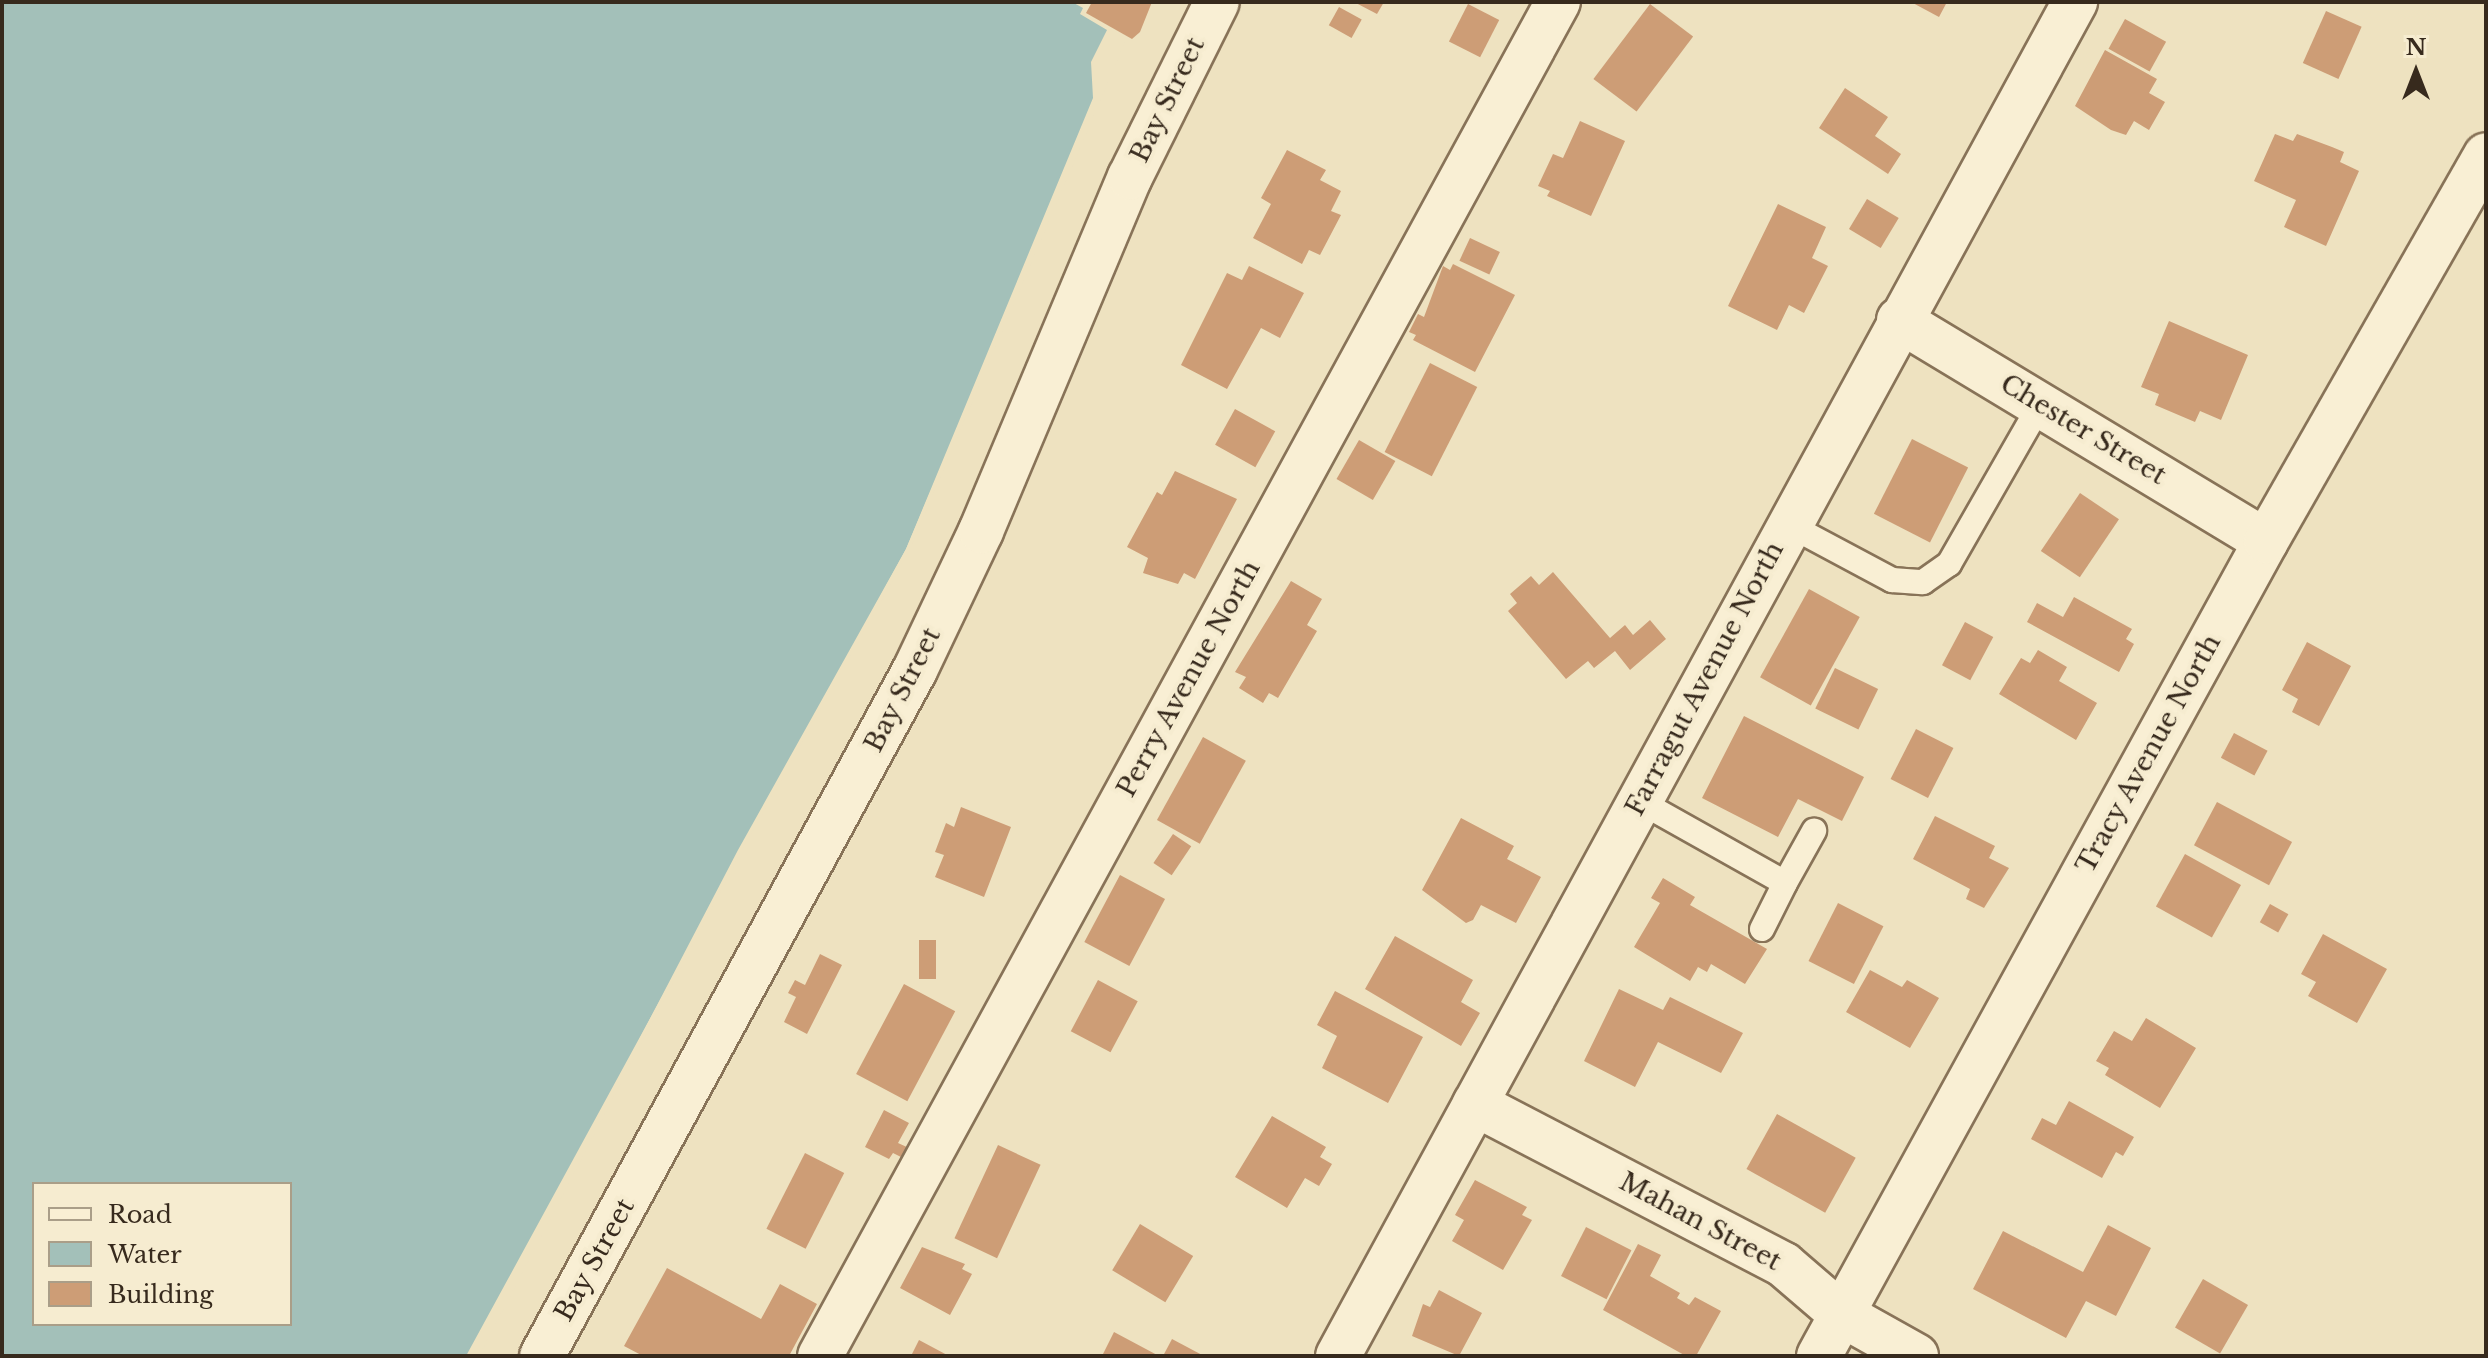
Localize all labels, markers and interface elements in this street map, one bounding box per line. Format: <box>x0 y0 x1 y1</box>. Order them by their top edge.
street label: Bay Street <box>1124 32 1212 168</box>
north arrow <box>2376 32 2456 112</box>
text: N <box>2406 34 2426 61</box>
street label: Chester Street <box>1994 368 2172 492</box>
street label: Farragut Avenue North <box>1619 536 1791 822</box>
street label: Perry Avenue North <box>1111 555 1267 803</box>
street label: Bay Street <box>858 622 948 758</box>
street label: Tracy Avenue North <box>2070 628 2228 880</box>
street label: Mahan Street <box>1614 1166 1786 1278</box>
legend <box>32 1182 292 1326</box>
street label: Bay Street <box>548 1193 642 1327</box>
text: Road <box>108 1200 172 1229</box>
text: Water <box>108 1240 182 1269</box>
text: Building <box>108 1280 214 1309</box>

